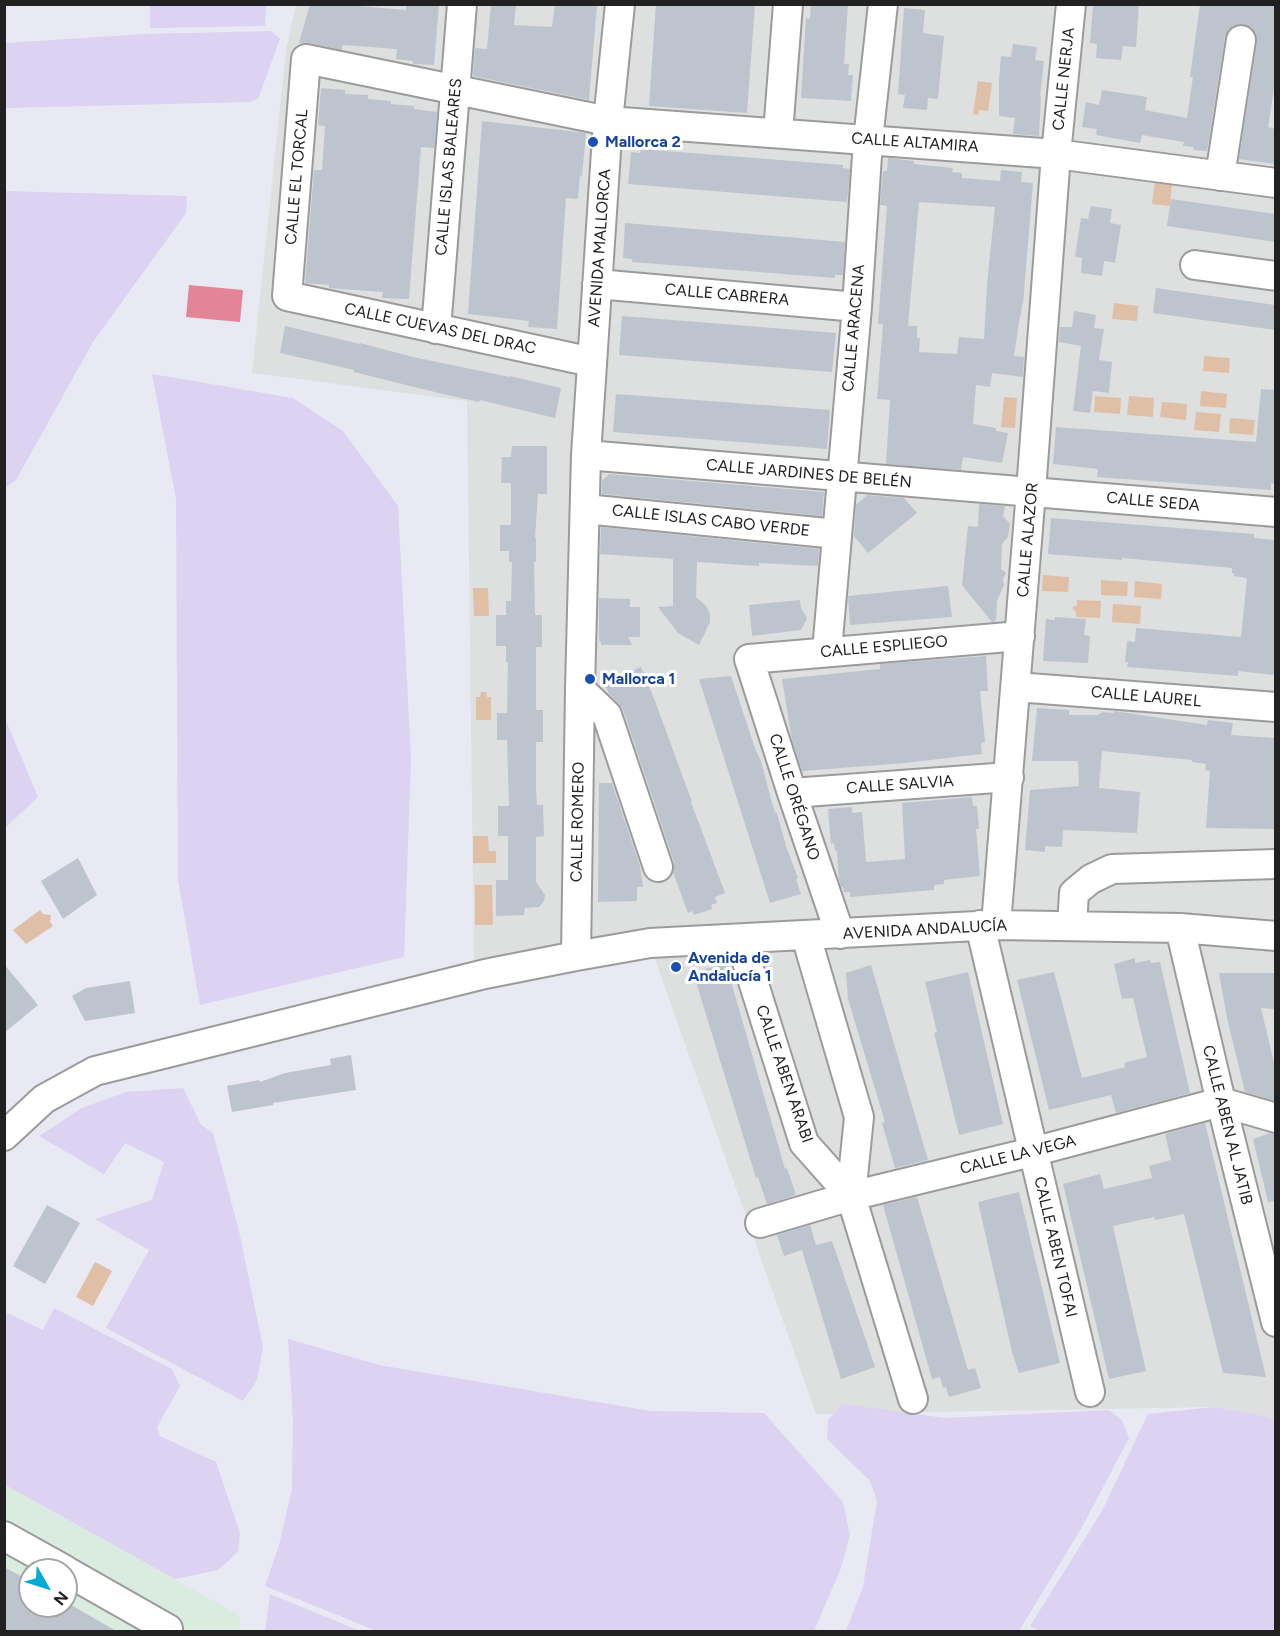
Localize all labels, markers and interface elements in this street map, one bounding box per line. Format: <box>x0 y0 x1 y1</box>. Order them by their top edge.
street label: CALLE NERJA <box>1049 27 1079 131</box>
street label: CALLE ISLAS BALEARES <box>432 77 466 257</box>
street label: CALLE EL TORCAL <box>282 108 312 246</box>
street label: CALLE ALTAMIRA <box>851 129 979 157</box>
place label: Mallorca 2 <box>605 132 681 152</box>
marker: Mallorca 2 <box>586 135 600 149</box>
street label: AVENIDA MALLORCA <box>585 168 615 328</box>
street label: CALLE ARACENA <box>839 263 869 393</box>
street label: CALLE CABRERA <box>664 280 790 310</box>
street label: CALLE CUEVAS DEL DRAC <box>342 299 538 359</box>
street label: CALLE JARDINES DE BELÉN <box>705 455 913 493</box>
street label: CALLE ALAZOR <box>1013 482 1043 598</box>
street label: CALLE SEDA <box>1106 488 1200 516</box>
street label: CALLE ISLAS CABO VERDE <box>611 501 811 541</box>
street label: CALLE ESPLIEGO <box>820 632 948 662</box>
place label: Mallorca 1 <box>602 669 675 689</box>
marker: Mallorca 1 <box>583 672 597 686</box>
street label: CALLE LAUREL <box>1090 683 1202 711</box>
street label: CALLE ORÉGANO <box>764 731 824 863</box>
street label: CALLE ROMERO <box>567 762 589 882</box>
street label: CALLE SALVIA <box>846 772 954 798</box>
street label: AVENIDA ANDALUCÍA <box>842 916 1008 944</box>
place label: Avenida de Andalucía 1 <box>688 948 772 986</box>
marker: Avenida de Andalucía 1 <box>669 960 683 974</box>
street label: CALLE ABEN ARABI <box>751 1002 817 1146</box>
street label: CALLE ABEN AL JATIB <box>1198 1043 1256 1207</box>
street label: CALLE LA VEGA <box>958 1131 1078 1179</box>
street label: CALLE ABEN TOFAI <box>1029 1175 1081 1319</box>
north arrow <box>18 1558 78 1618</box>
text: N <box>50 1588 72 1609</box>

